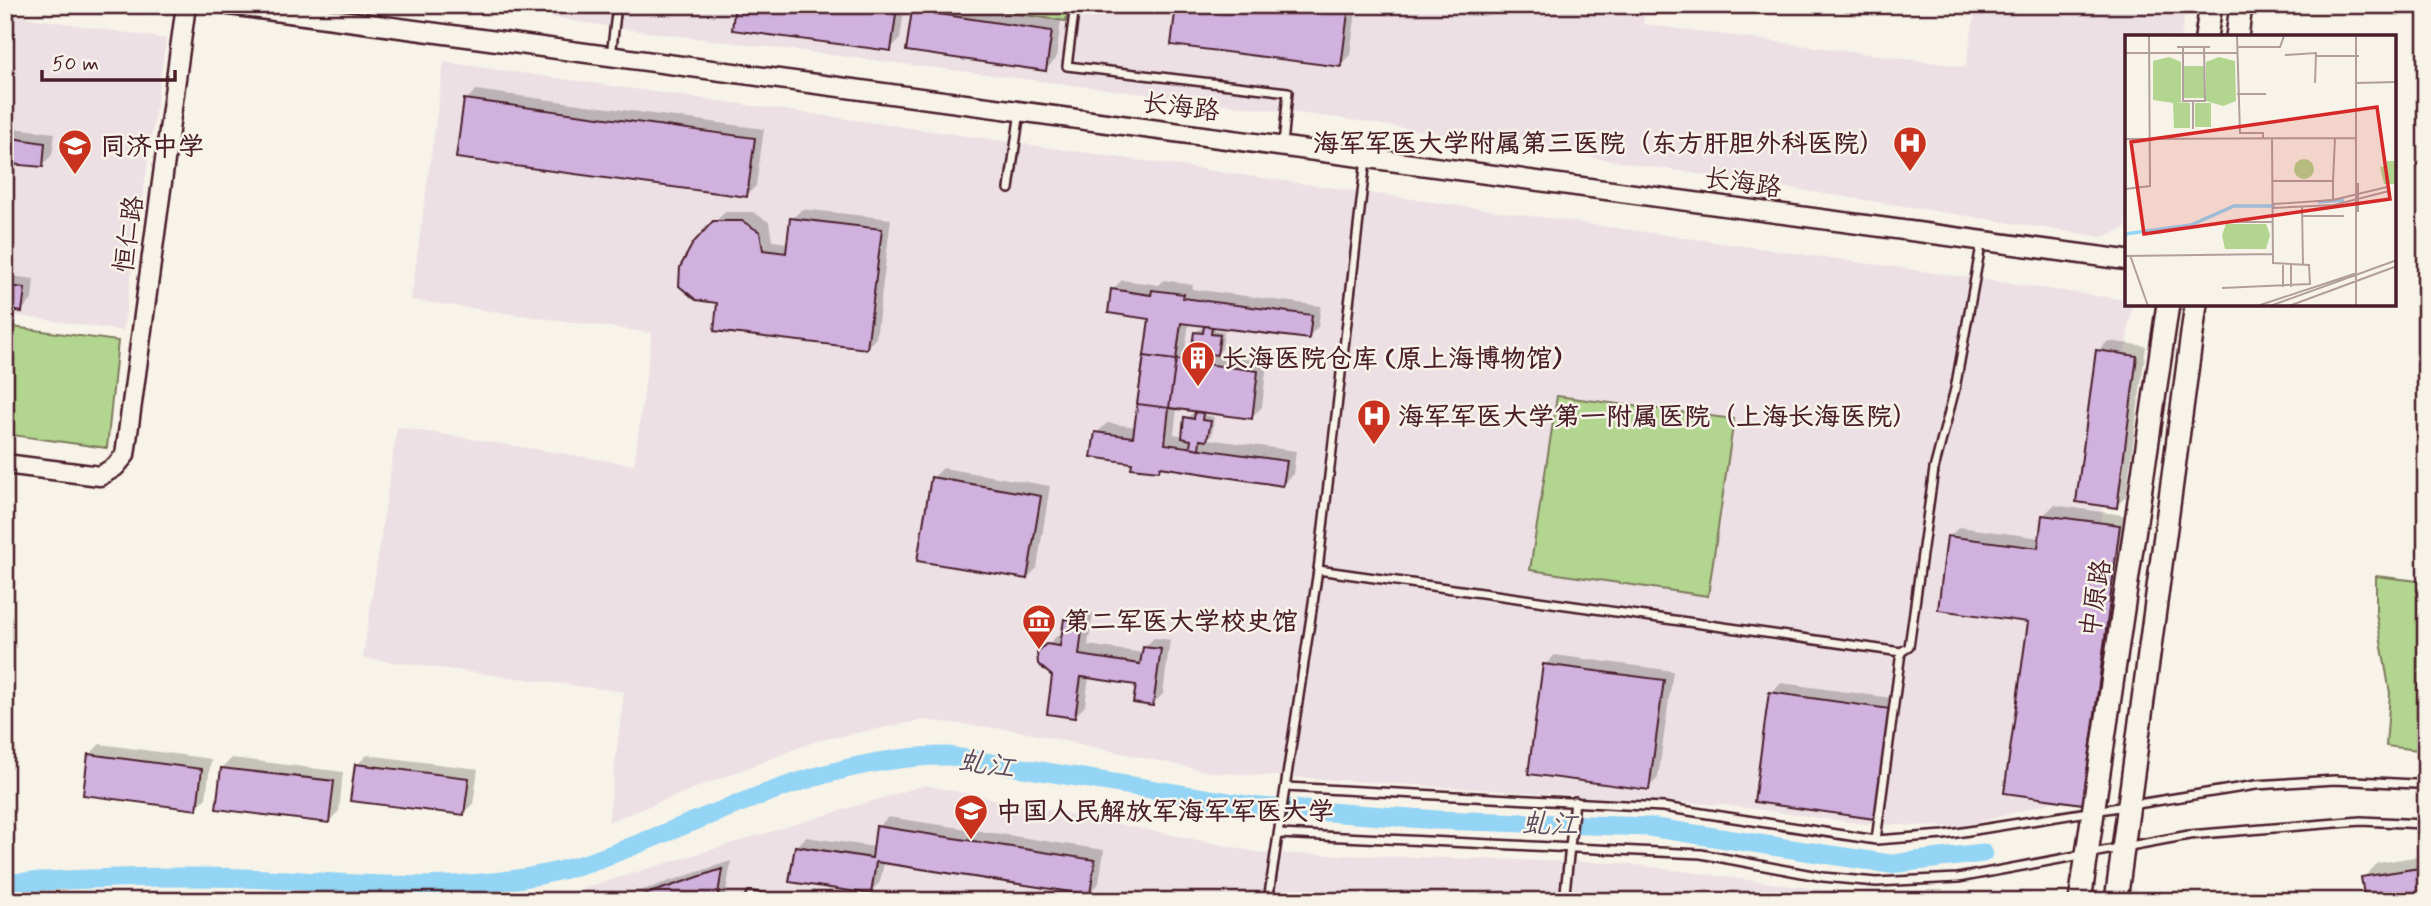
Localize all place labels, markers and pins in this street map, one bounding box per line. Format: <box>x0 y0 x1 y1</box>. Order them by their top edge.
hospital icon: 海军军医大学附属第三医院（东方肝胆外科医院） <box>1891 124 1929 173</box>
school or university icon: 同济中学 <box>56 127 94 176</box>
place label: 海军军医大学附属第三医院（东方肝胆外科医院） <box>1313 128 1885 162</box>
place label: 同济中学 <box>100 131 204 165</box>
building icon: 长海医院仓库 (原上海博物馆) <box>1179 339 1217 388</box>
place label: 长海医院仓库 (原上海博物馆) <box>1222 343 1562 377</box>
hospital icon: 海军军医大学第一附属医院（上海长海医院） <box>1355 397 1393 446</box>
place label: 海军军医大学第一附属医院（上海长海医院） <box>1398 401 1918 435</box>
museum icon: 第二军医大学校史馆 <box>1020 602 1058 651</box>
place label: 第二军医大学校史馆 <box>1064 606 1298 640</box>
school or university icon: 中国人民解放军海军军医大学 <box>952 792 990 841</box>
place label: 中国人民解放军海军军医大学 <box>996 796 1334 830</box>

